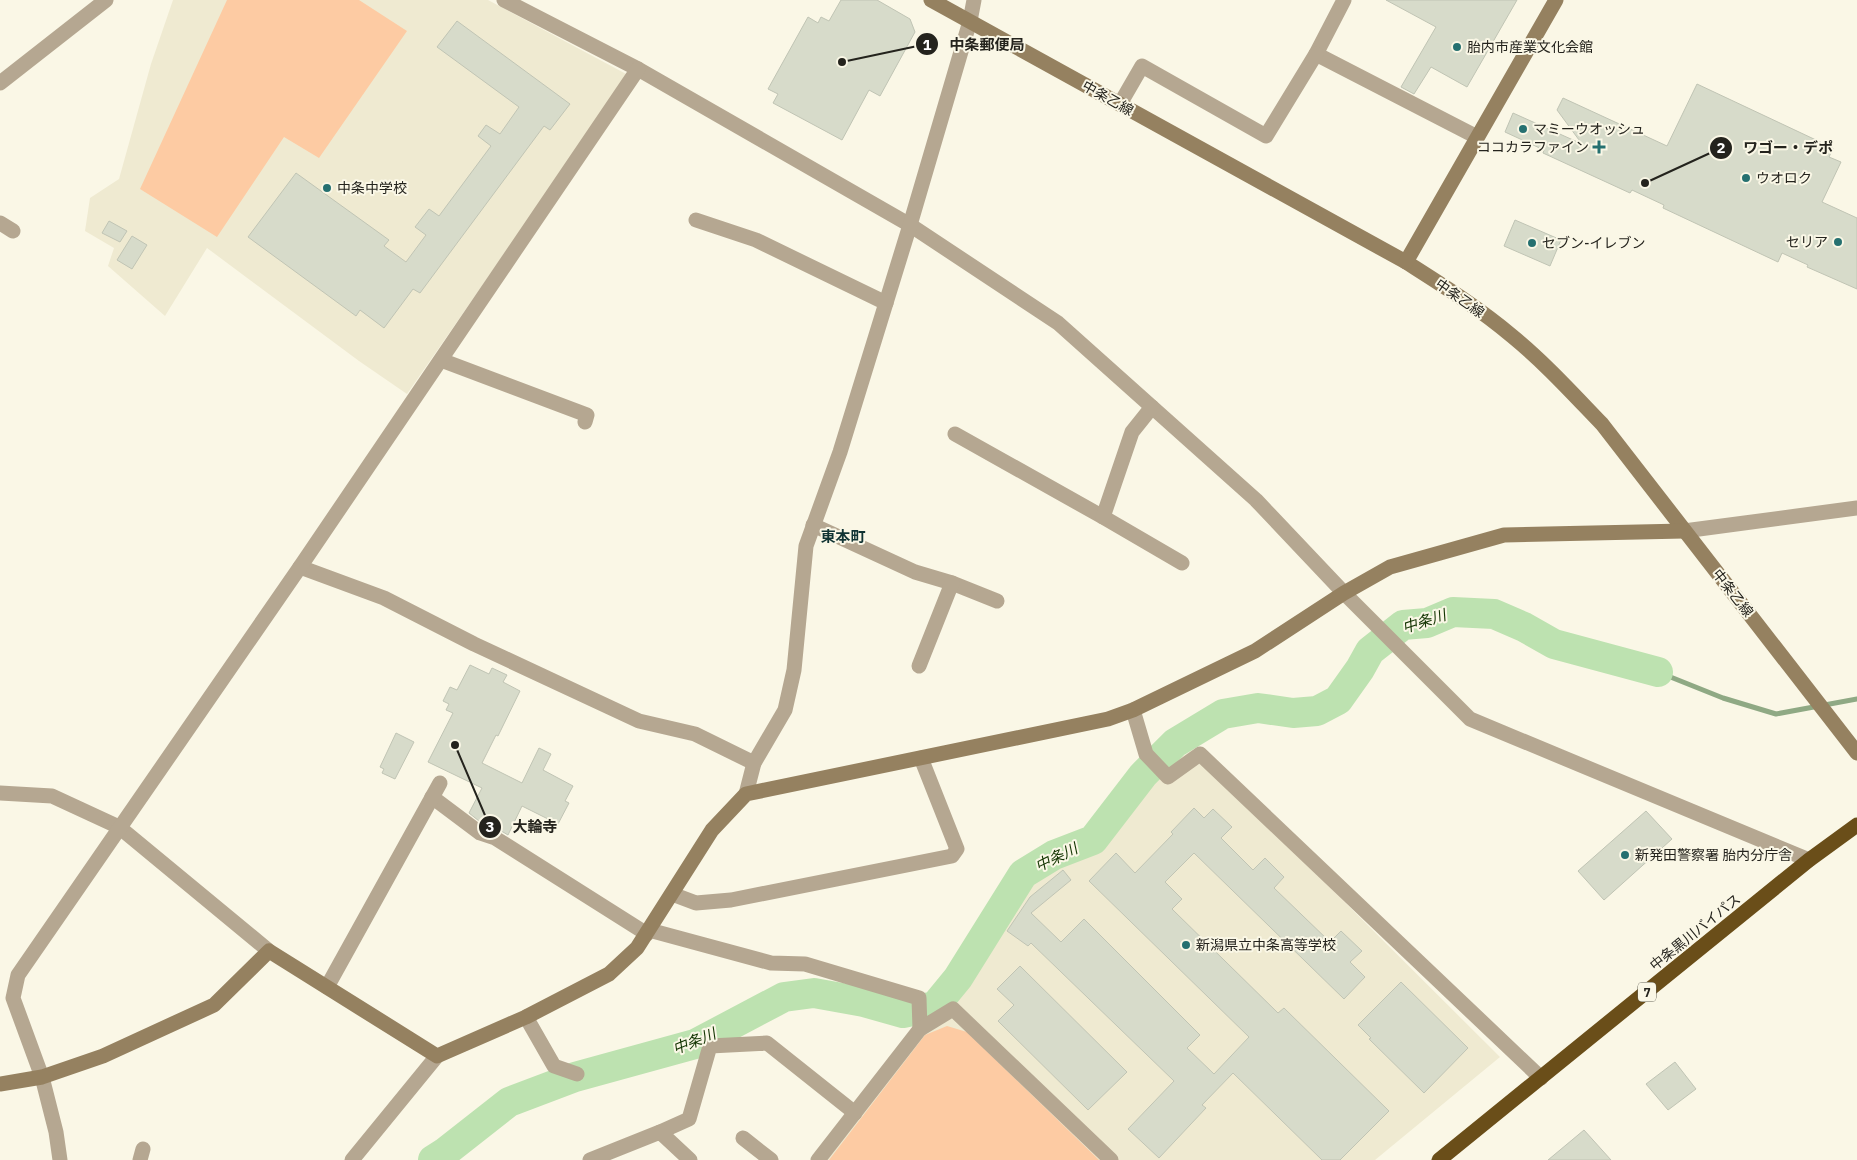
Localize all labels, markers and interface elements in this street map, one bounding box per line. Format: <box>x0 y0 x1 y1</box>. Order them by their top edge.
callout: 中条郵便局 <box>915 29 1035 59</box>
text: 1 <box>922 35 932 54</box>
text: 中条郵便局 <box>949 35 1025 54</box>
place label: 胎内市産業文化会館 <box>1467 38 1593 56</box>
marker: 胎内市産業文化会館 <box>1451 41 1463 53</box>
street label: 中条乙線 <box>1079 77 1137 119</box>
place label: マミーウオッシュ <box>1533 120 1645 138</box>
marker: マミーウオッシュ <box>1517 123 1529 135</box>
callout: ワゴー・デポ <box>1708 133 1843 163</box>
place label: ココカラファイン <box>1477 138 1589 156</box>
text: 2 <box>1716 138 1726 157</box>
text: ワゴー・デポ <box>1743 138 1833 157</box>
marker: ココカラファイン <box>1593 141 1605 153</box>
place label: ウオロク <box>1756 169 1812 187</box>
marker: ウオロク <box>1740 172 1752 184</box>
place label: 中条中学校 <box>337 179 407 197</box>
marker: 中条中学校 <box>321 182 333 194</box>
place label: セリア <box>1786 233 1828 251</box>
place label: セブン-イレブン <box>1542 234 1646 252</box>
marker: セリア <box>1832 236 1844 248</box>
marker: セブン-イレブン <box>1526 237 1538 249</box>
street label: 中条乙線 <box>1432 275 1488 321</box>
district label: 東本町 <box>820 527 866 546</box>
street label: 中条乙線 <box>1709 565 1757 621</box>
water label: 中条川 <box>1400 604 1450 637</box>
callout: 大輪寺 <box>477 812 567 842</box>
text: 3 <box>485 817 495 836</box>
text: 大輪寺 <box>512 817 558 836</box>
water label: 中条川 <box>1032 838 1082 875</box>
place label: 新発田警察署 胎内分庁舎 <box>1635 846 1792 864</box>
marker: 新発田警察署 胎内分庁舎 <box>1619 849 1631 861</box>
street label: 中条黒川バイパス <box>1646 890 1744 974</box>
place label: 新潟県立中条高等学校 <box>1196 936 1336 954</box>
marker: 新潟県立中条高等学校 <box>1180 939 1192 951</box>
road number: 7 <box>1638 982 1656 1002</box>
water label: 中条川 <box>670 1023 720 1058</box>

